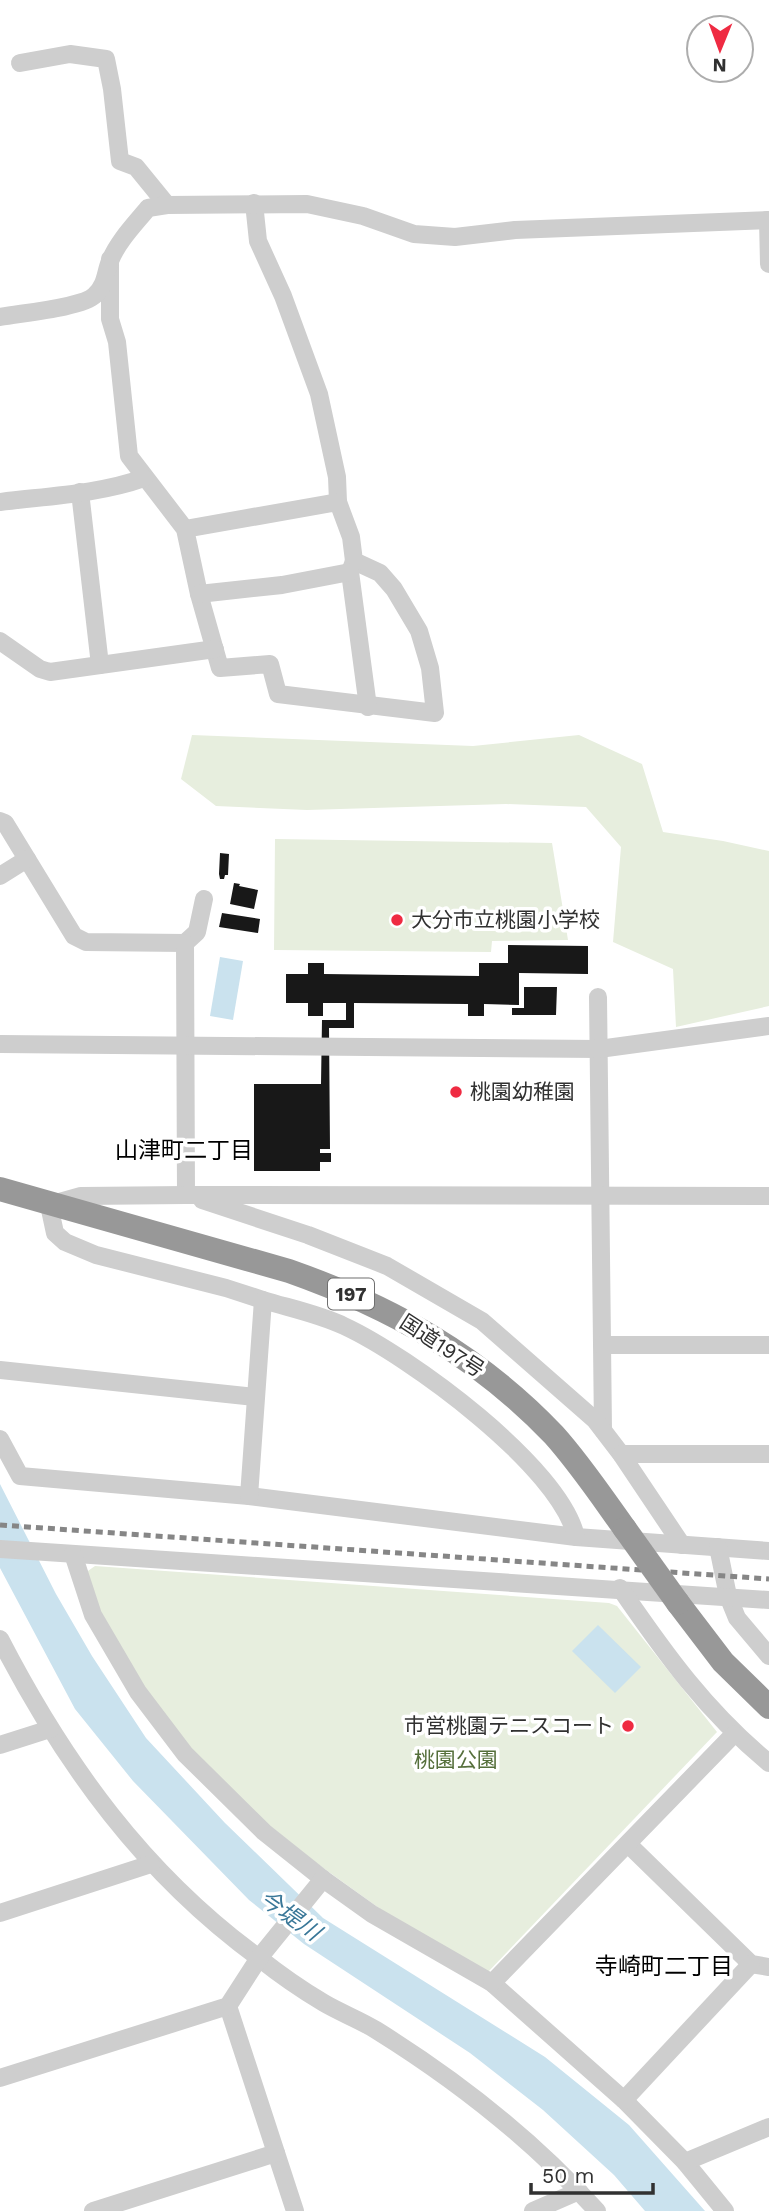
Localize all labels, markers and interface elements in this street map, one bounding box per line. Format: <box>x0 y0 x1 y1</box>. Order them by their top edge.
north arrow <box>685 14 755 84</box>
text: N <box>712 54 727 77</box>
place label: 大分市立桃園小学校 <box>411 907 600 932</box>
marker: 大分市立桃園小学校 <box>389 912 405 928</box>
place label: 桃園幼稚園 <box>470 1079 575 1104</box>
marker: 桃園幼稚園 <box>448 1084 464 1100</box>
district label: 山津町二丁目 <box>115 1137 253 1164</box>
road number: 197 <box>328 1278 374 1310</box>
street label: 国道197号 <box>395 1309 489 1382</box>
place label: 市営桃園テニスコート <box>404 1713 614 1738</box>
marker: 市営桃園テニスコート <box>620 1718 636 1734</box>
park label: 桃園公園 <box>414 1747 498 1772</box>
water label: 今堤川 <box>254 1885 328 1948</box>
district label: 寺崎町二丁目 <box>595 1953 733 1980</box>
scale bar <box>531 2152 654 2196</box>
text: 50 m <box>542 2163 594 2188</box>

